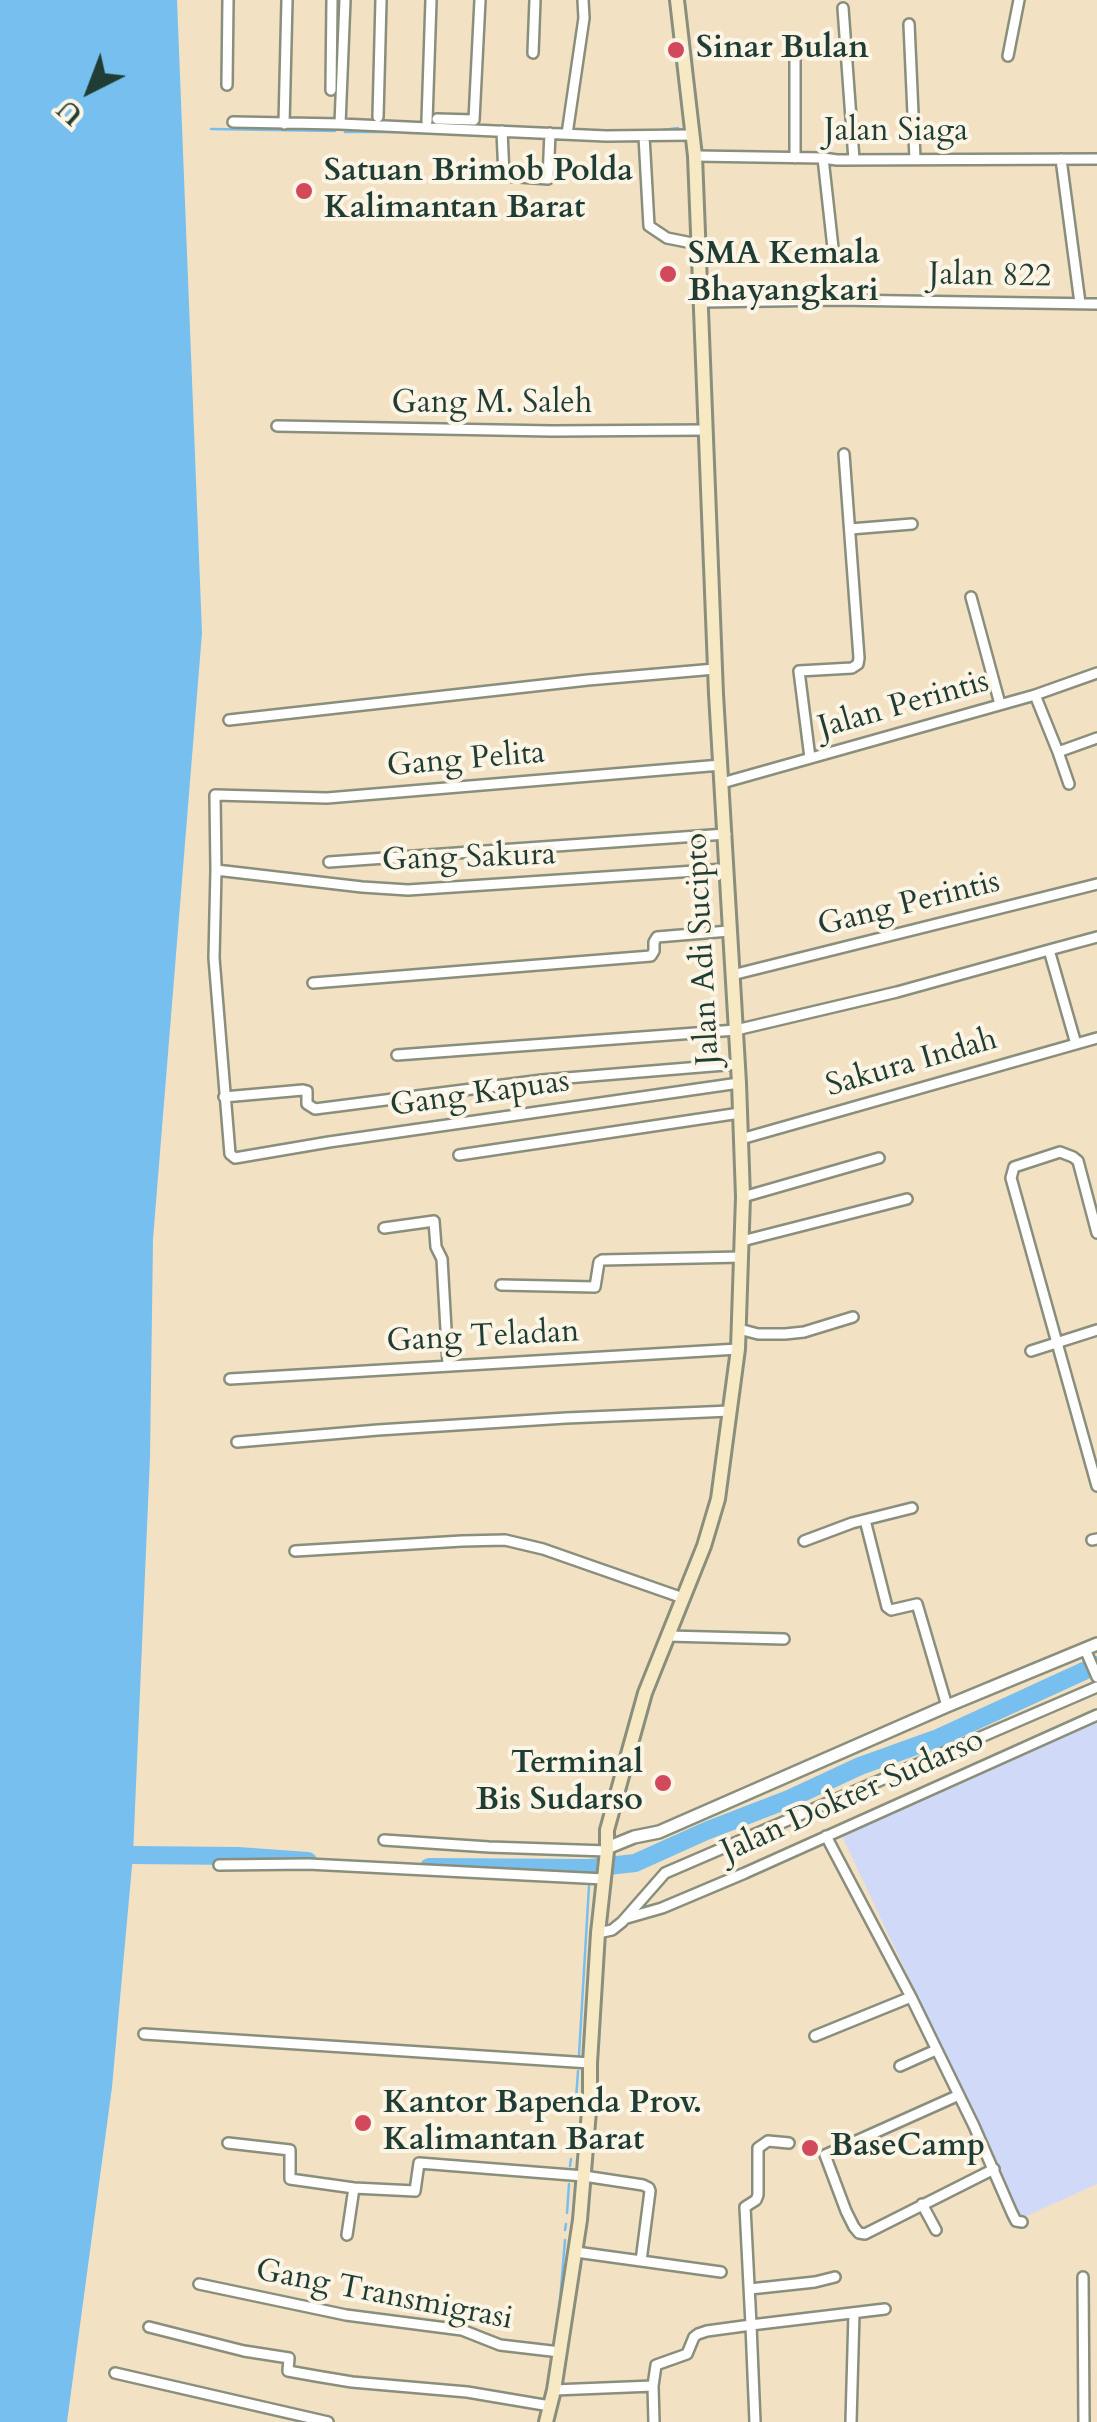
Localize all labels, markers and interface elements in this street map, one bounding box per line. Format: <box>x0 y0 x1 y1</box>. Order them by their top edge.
place label: Sinar Bulan <box>696 31 869 69</box>
marker: Sinar Bulan <box>665 39 687 61</box>
north arrow <box>40 40 140 140</box>
text: U <box>49 91 91 134</box>
street label: Jalan Siaga <box>824 114 968 152</box>
place label: Satuan Brimob Polda Kalimantan Barat <box>324 154 633 229</box>
marker: Satuan Brimob Polda Kalimantan Barat <box>293 180 315 202</box>
place label: SMA Kemala Bhayangkari <box>688 237 880 312</box>
street label: Jalan 822 <box>928 257 1052 297</box>
marker: SMA Kemala Bhayangkari <box>657 263 679 285</box>
street label: Gang M. Saleh <box>392 386 592 424</box>
street label: Jalan Perintis <box>814 663 994 749</box>
street label: Gang Pelita <box>385 735 547 787</box>
street label: Jalan Adi Sucipto <box>679 832 729 1066</box>
street label: Gang Sakura <box>381 837 557 881</box>
street label: Gang Perintis <box>814 864 1004 946</box>
street label: Sakura Indah <box>822 1021 1002 1107</box>
street label: Gang Kapuas <box>388 1063 572 1127</box>
street label: Gang Teladan <box>386 1314 580 1362</box>
street label: Jalan Dokter Sudarso <box>716 1722 990 1872</box>
place label: Terminal Bis Sudarso <box>476 1746 643 1821</box>
marker: Terminal Bis Sudarso <box>652 1772 674 1794</box>
place label: Kantor Bapenda Prov. Kalimantan Barat <box>383 2086 702 2161</box>
marker: Kantor Bapenda Prov. Kalimantan Barat <box>352 2112 374 2134</box>
place label: BaseCamp <box>830 2129 985 2167</box>
marker: BaseCamp <box>799 2137 821 2159</box>
street label: Gang Transmigrasi <box>252 2252 516 2340</box>

